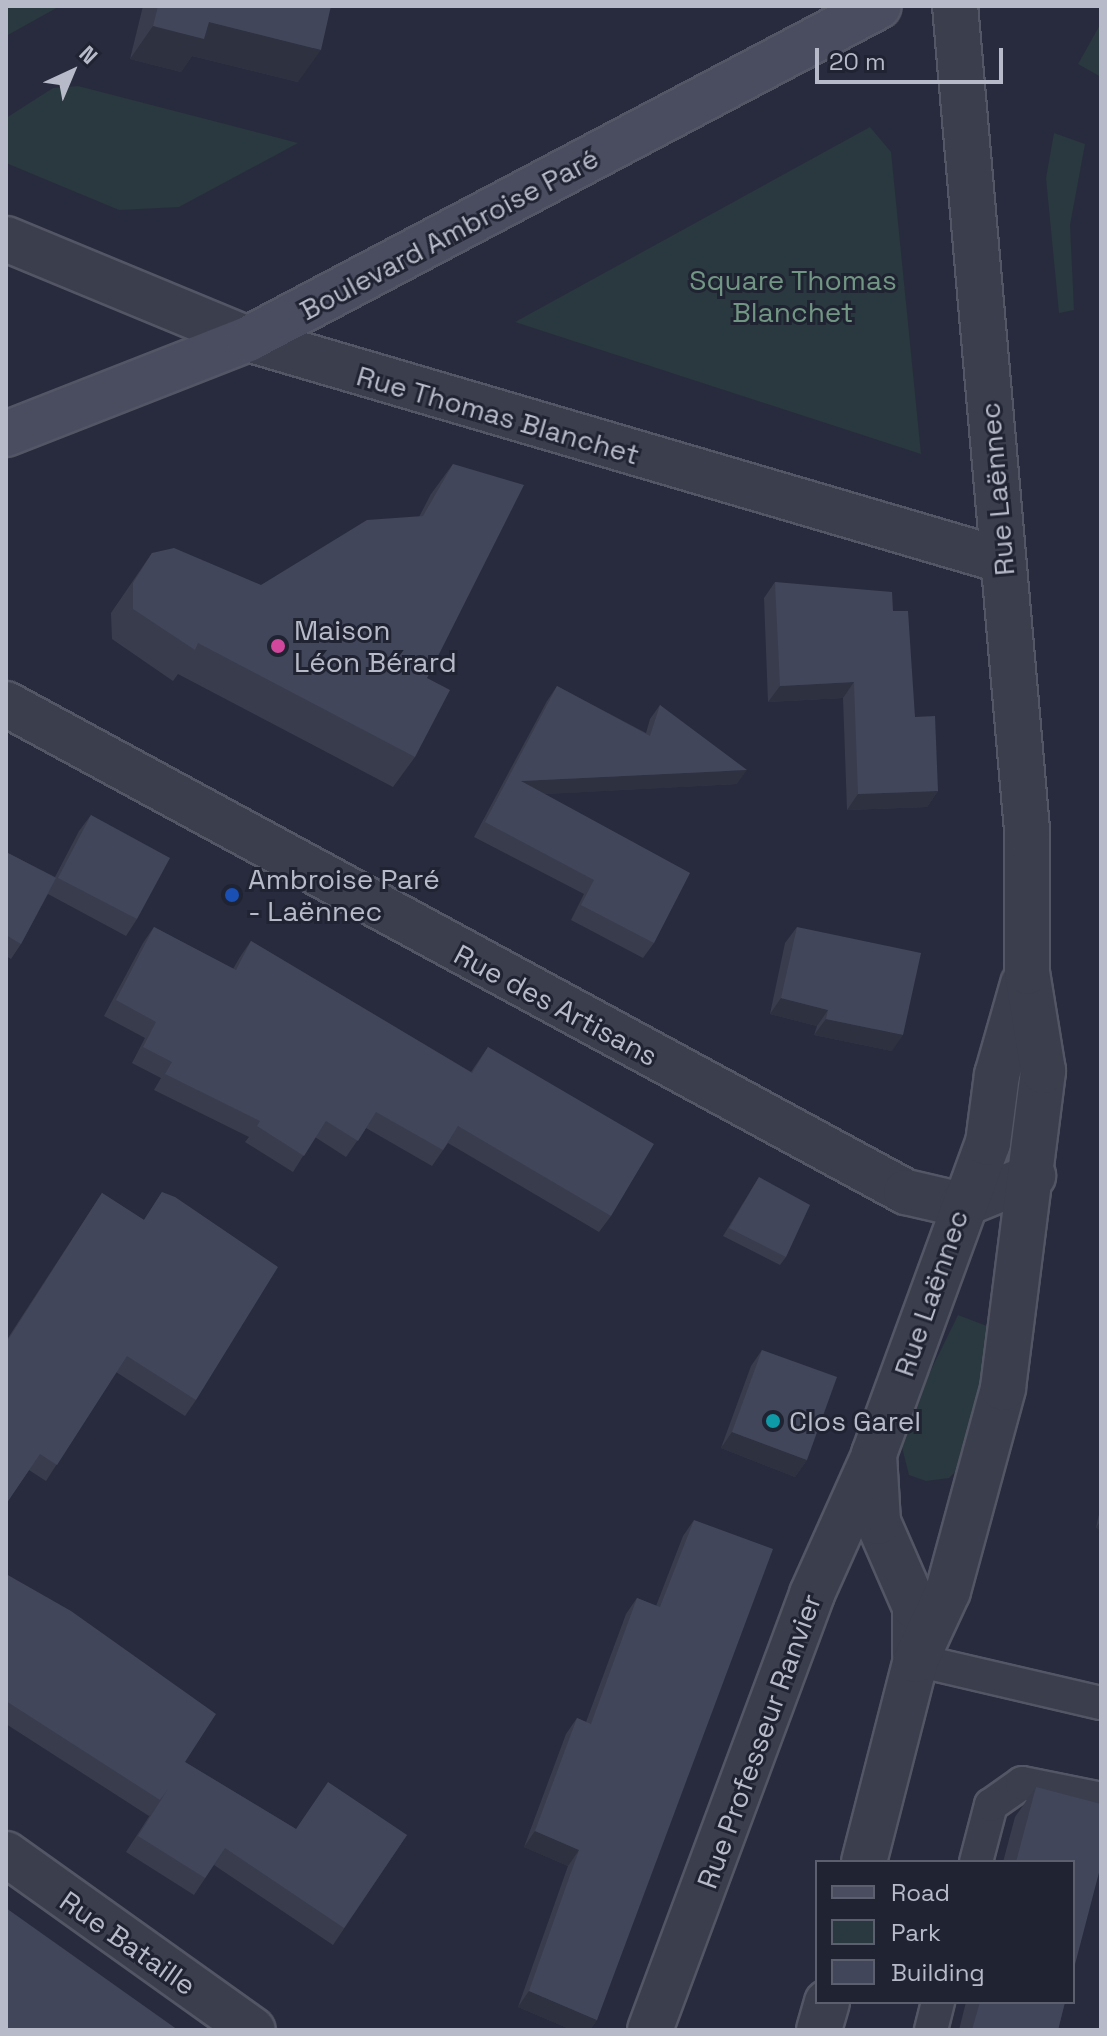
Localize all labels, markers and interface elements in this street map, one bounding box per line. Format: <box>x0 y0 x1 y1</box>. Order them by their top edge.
north arrow <box>32 32 112 112</box>
scale bar <box>819 32 1007 82</box>
text: N <box>74 40 104 70</box>
text: 20 m <box>829 46 886 77</box>
street label: Boulevard Ambroise Paré <box>294 141 604 327</box>
park label: Square Thomas Blanchet <box>689 263 897 329</box>
street label: Rue Thomas Blanchet <box>353 358 643 472</box>
street label: Rue Laënnec <box>973 401 1021 577</box>
place label: Maison Léon Bérard <box>294 613 457 679</box>
marker: Maison Léon Bérard <box>269 637 287 655</box>
place label: Ambroise Paré - Laënnec <box>248 862 440 928</box>
marker: Ambroise Paré - Laënnec <box>223 886 241 904</box>
street label: Rue des Artisans <box>448 937 664 1073</box>
street label: Rue Laënnec <box>887 1205 975 1381</box>
place label: Clos Garel <box>789 1404 921 1438</box>
marker: Clos Garel <box>764 1412 782 1430</box>
street label: Rue Professeur Ranvier <box>690 1589 828 1893</box>
legend <box>815 1860 1075 2004</box>
text: Road <box>891 1877 950 1908</box>
street label: Rue Bataille <box>54 1884 202 2002</box>
text: Park <box>891 1917 941 1948</box>
text: Building <box>891 1957 985 1988</box>

